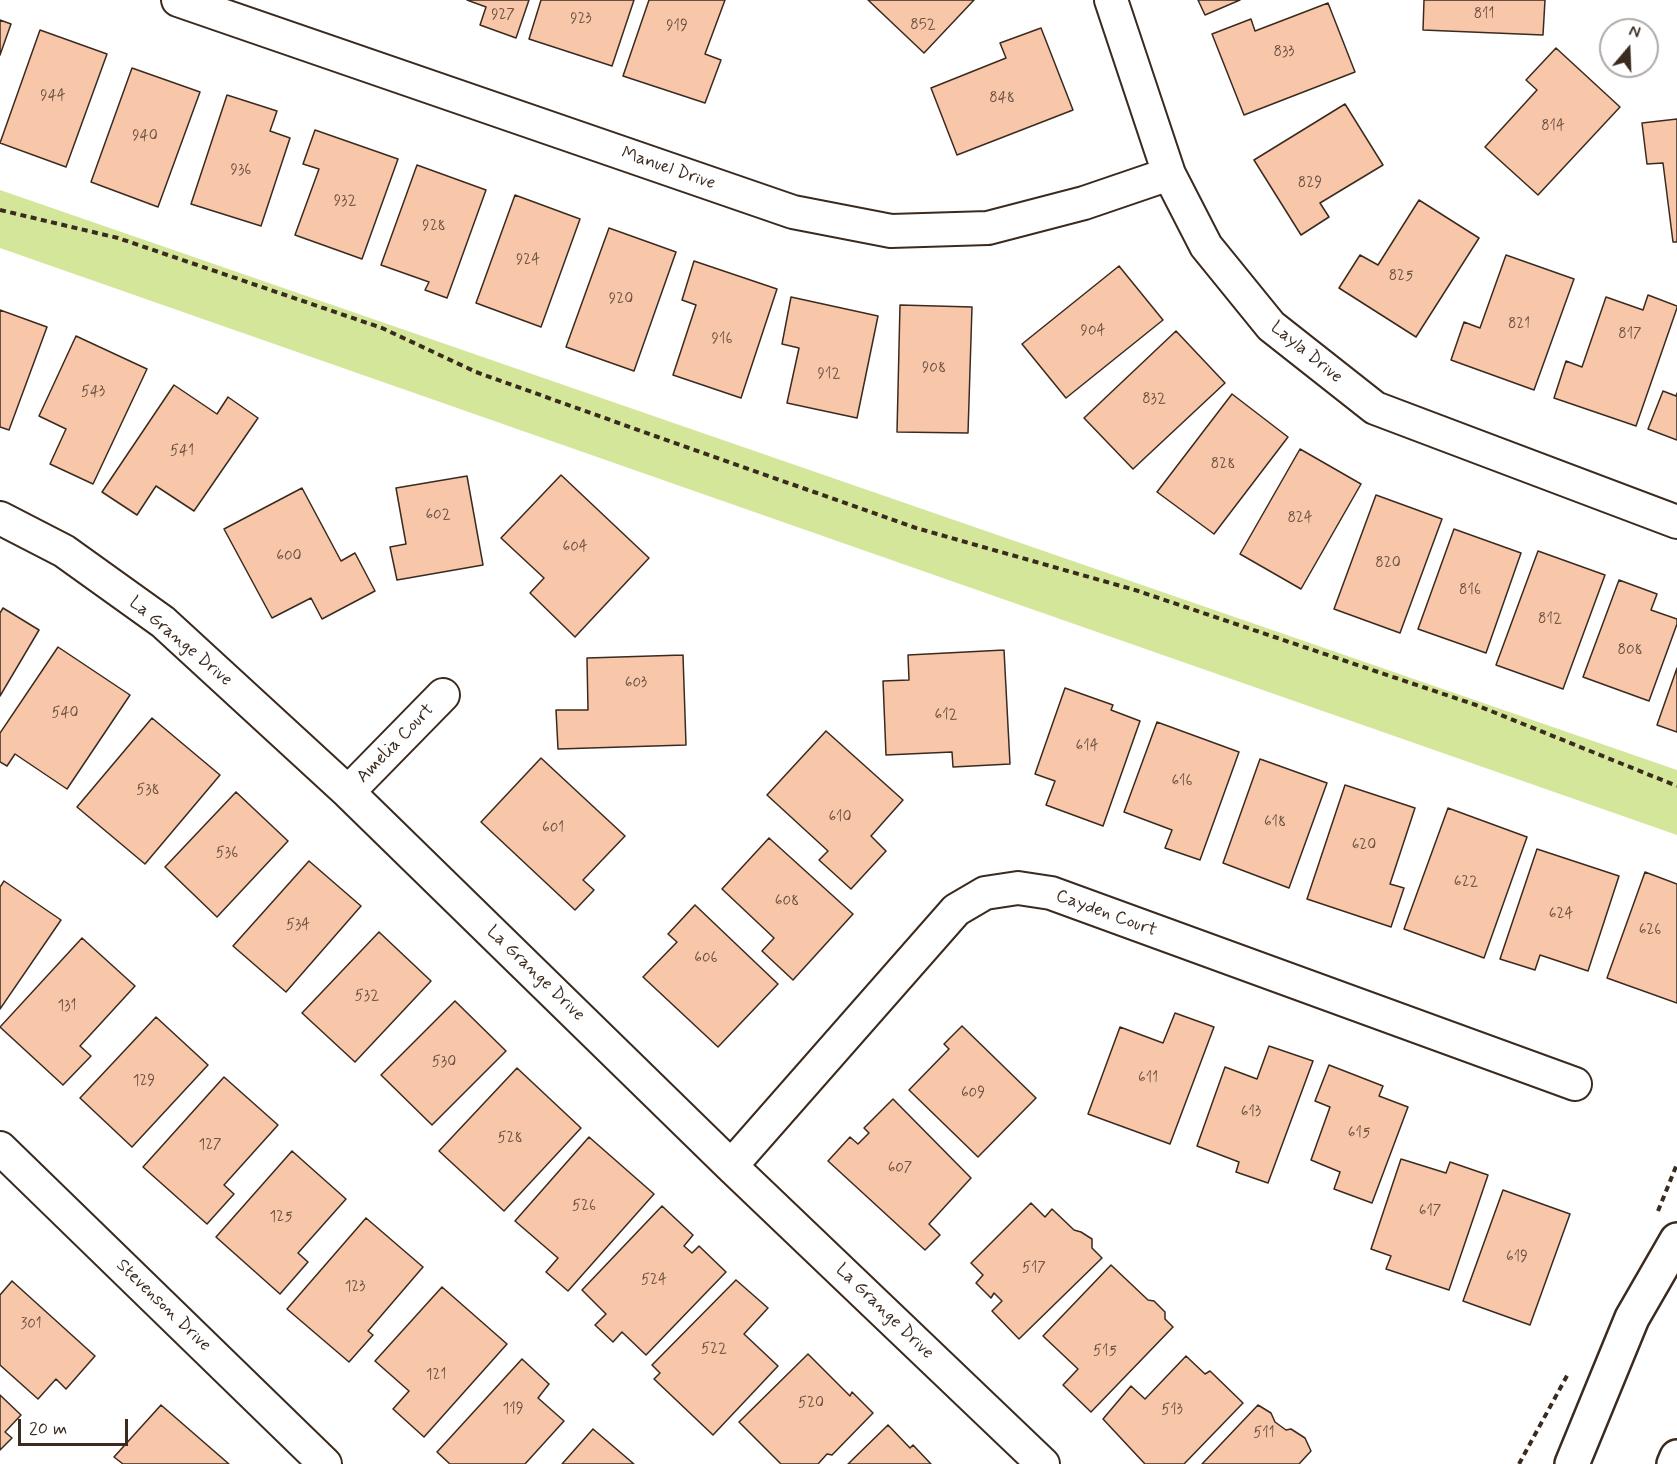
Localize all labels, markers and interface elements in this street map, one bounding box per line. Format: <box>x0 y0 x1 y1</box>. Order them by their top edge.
house number: 811 <box>1474 6 1494 24</box>
house number: 927 <box>491 7 515 25</box>
house number: 923 <box>570 11 592 29</box>
house number: 852 <box>910 17 936 35</box>
house number: 919 <box>666 18 688 36</box>
north arrow <box>1599 18 1659 78</box>
text: N <box>1626 21 1643 44</box>
house number: 833 <box>1274 44 1294 62</box>
house number: 944 <box>40 88 66 106</box>
house number: 848 <box>989 90 1015 108</box>
house number: 814 <box>1541 118 1565 136</box>
house number: 940 <box>132 128 158 146</box>
street label: Manuel Drive <box>618 143 718 195</box>
house number: 936 <box>231 162 251 180</box>
house number: 829 <box>1298 175 1322 193</box>
house number: 932 <box>334 193 356 211</box>
house number: 928 <box>422 218 446 236</box>
house number: 924 <box>516 252 540 270</box>
house number: 825 <box>1389 268 1413 286</box>
house number: 920 <box>609 291 633 309</box>
house number: 821 <box>1508 316 1530 334</box>
street label: Layla Drive <box>1266 317 1346 389</box>
house number: 904 <box>1081 323 1105 341</box>
house number: 817 <box>1618 326 1642 344</box>
house number: 916 <box>712 331 732 349</box>
house number: 908 <box>922 360 946 378</box>
house number: 912 <box>818 366 840 384</box>
house number: 543 <box>81 384 105 402</box>
house number: 832 <box>1142 391 1166 409</box>
house number: 541 <box>170 443 194 461</box>
house number: 828 <box>1211 456 1235 474</box>
house number: 602 <box>425 507 451 525</box>
house number: 824 <box>1287 510 1313 528</box>
house number: 604 <box>562 539 588 557</box>
house number: 600 <box>276 548 302 566</box>
house number: 820 <box>1375 555 1401 573</box>
house number: 816 <box>1459 582 1481 600</box>
street label: La Grange Drive <box>124 593 236 691</box>
house number: 812 <box>1538 611 1562 629</box>
house number: 808 <box>1617 642 1643 660</box>
house number: 603 <box>625 675 647 693</box>
street label: Amelia Court <box>353 700 439 788</box>
house number: 540 <box>51 705 79 723</box>
house number: 612 <box>934 707 958 725</box>
house number: 614 <box>1076 738 1098 756</box>
house number: 616 <box>1171 773 1193 791</box>
house number: 538 <box>136 782 160 800</box>
house number: 610 <box>828 809 852 827</box>
house number: 618 <box>1264 814 1286 832</box>
house number: 601 <box>542 820 564 838</box>
house number: 620 <box>1352 837 1376 855</box>
house number: 536 <box>216 845 238 863</box>
house number: 622 <box>1454 874 1478 892</box>
street label: Cayden Court <box>1053 886 1159 942</box>
house number: 608 <box>775 893 799 911</box>
house number: 624 <box>1549 906 1573 924</box>
house number: 534 <box>286 917 310 935</box>
street label: La Grange Drive <box>481 922 589 1026</box>
house number: 626 <box>1639 922 1661 940</box>
house number: 606 <box>694 950 718 968</box>
house number: 532 <box>355 988 379 1006</box>
house number: 131 <box>58 998 76 1016</box>
house number: 530 <box>432 1054 456 1072</box>
house number: 611 <box>1138 1070 1158 1088</box>
house number: 129 <box>133 1073 155 1091</box>
house number: 609 <box>961 1085 985 1103</box>
house number: 613 <box>1241 1104 1261 1122</box>
house number: 615 <box>1348 1125 1370 1143</box>
house number: 528 <box>497 1130 523 1148</box>
house number: 127 <box>199 1137 221 1155</box>
house number: 607 <box>888 1160 912 1178</box>
house number: 526 <box>572 1198 596 1216</box>
house number: 617 <box>1419 1203 1441 1221</box>
house number: 125 <box>270 1209 292 1227</box>
house number: 619 <box>1506 1249 1528 1267</box>
street label: Stevenson Drive <box>111 1255 215 1357</box>
street label: La Grange Drive <box>830 1260 938 1364</box>
house number: 517 <box>1022 1260 1046 1278</box>
house number: 524 <box>641 1272 667 1290</box>
house number: 123 <box>345 1279 365 1297</box>
house number: 301 <box>20 1316 42 1334</box>
house number: 522 <box>701 1341 727 1359</box>
house number: 515 <box>1093 1343 1117 1361</box>
house number: 121 <box>426 1367 446 1385</box>
house number: 520 <box>798 1395 824 1413</box>
house number: 119 <box>502 1401 524 1419</box>
house number: 513 <box>1161 1402 1183 1420</box>
scale bar <box>21 1407 130 1445</box>
text: 20 m <box>29 1417 67 1441</box>
house number: 511 <box>1253 1425 1275 1443</box>

